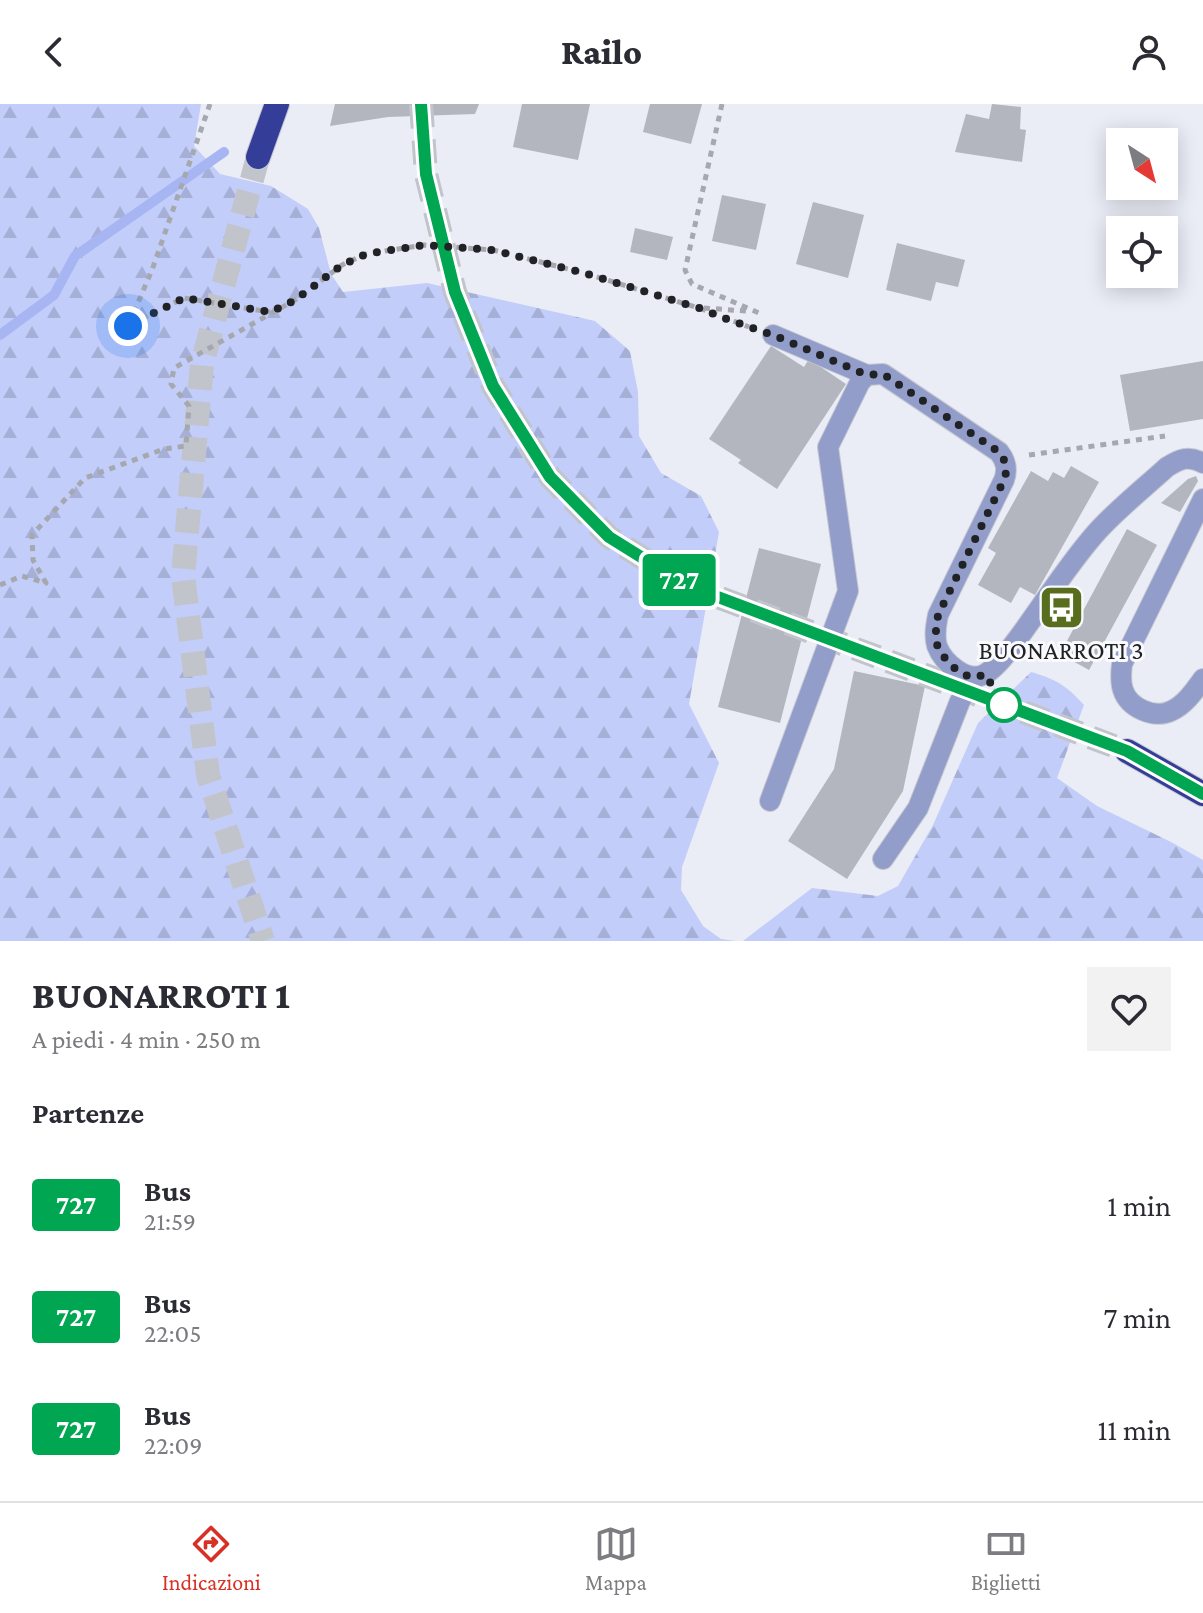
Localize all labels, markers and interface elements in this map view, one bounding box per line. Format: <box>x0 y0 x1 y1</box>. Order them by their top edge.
icon: back <box>32 30 76 74</box>
icon: person <box>1127 30 1171 74</box>
text: Railo <box>561 32 642 72</box>
north arrow <box>1106 128 1178 200</box>
map controls <box>1106 128 1178 288</box>
button: locate <box>1106 216 1178 288</box>
your location <box>108 306 148 346</box>
line badge: 727 <box>633 554 725 606</box>
text: 727 <box>659 564 699 595</box>
bus stop icon: BUONARROTI 3 <box>1037 583 1085 631</box>
place label: BUONARROTI 3 <box>978 636 1144 665</box>
unlabelled marker <box>987 688 1021 722</box>
button: heart <box>1087 967 1171 1051</box>
text: BUONARROTI 1 <box>32 974 290 1016</box>
text: A piedi · 4 min · 250 m <box>32 1025 261 1054</box>
text: Partenze <box>32 1096 144 1129</box>
text: Bus <box>144 1174 191 1207</box>
text: 727 <box>56 1189 96 1220</box>
text: 1 min <box>1107 1189 1171 1222</box>
text: 21:59 <box>144 1207 196 1236</box>
text: Bus <box>144 1286 191 1319</box>
text: 727 <box>56 1301 96 1332</box>
text: 7 min <box>1103 1301 1171 1334</box>
text: 22:05 <box>144 1319 202 1348</box>
text: Bus <box>144 1398 191 1431</box>
text: 727 <box>56 1413 96 1444</box>
text: 11 min <box>1097 1413 1171 1446</box>
text: 22:09 <box>144 1431 203 1460</box>
tab: Indicazioni <box>162 1522 261 1595</box>
tab: Mappa <box>585 1522 647 1595</box>
tab: Biglietti <box>971 1522 1041 1595</box>

